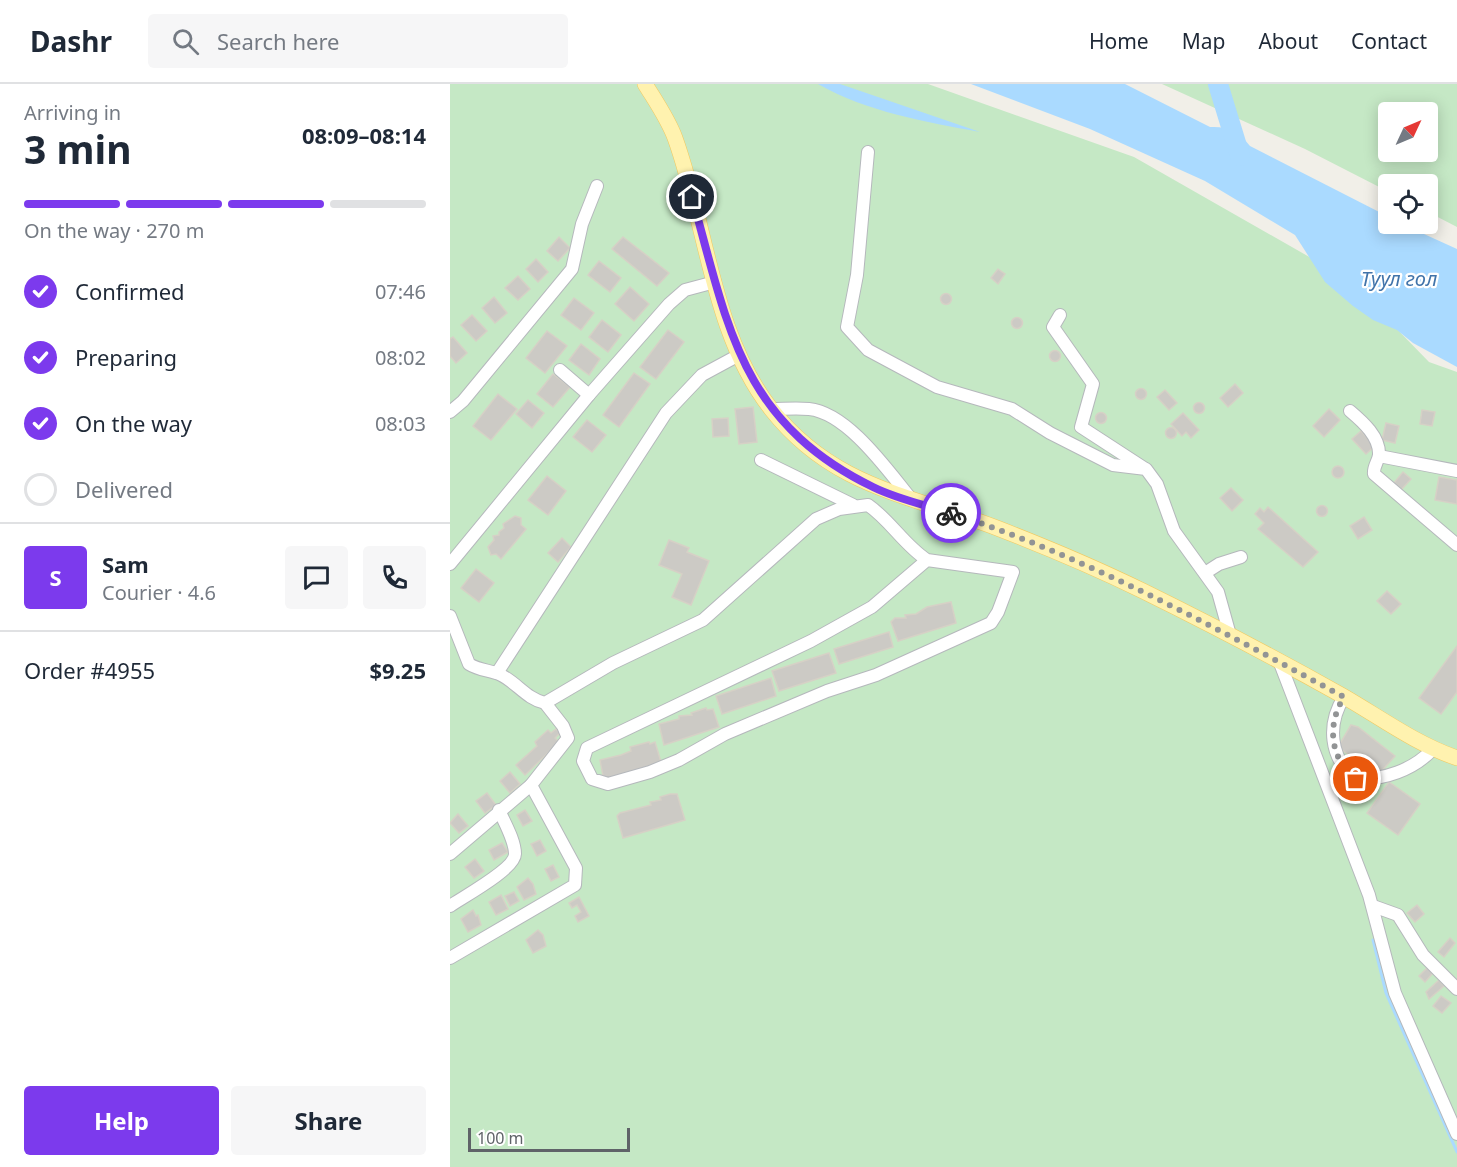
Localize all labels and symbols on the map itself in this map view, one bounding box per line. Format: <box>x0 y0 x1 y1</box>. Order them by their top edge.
north arrow <box>1378 102 1438 162</box>
pin <box>666 171 717 222</box>
water label: Туул гол <box>1361 265 1437 292</box>
courier <box>921 483 981 543</box>
pin <box>1330 753 1381 804</box>
scale bar <box>468 1125 630 1152</box>

